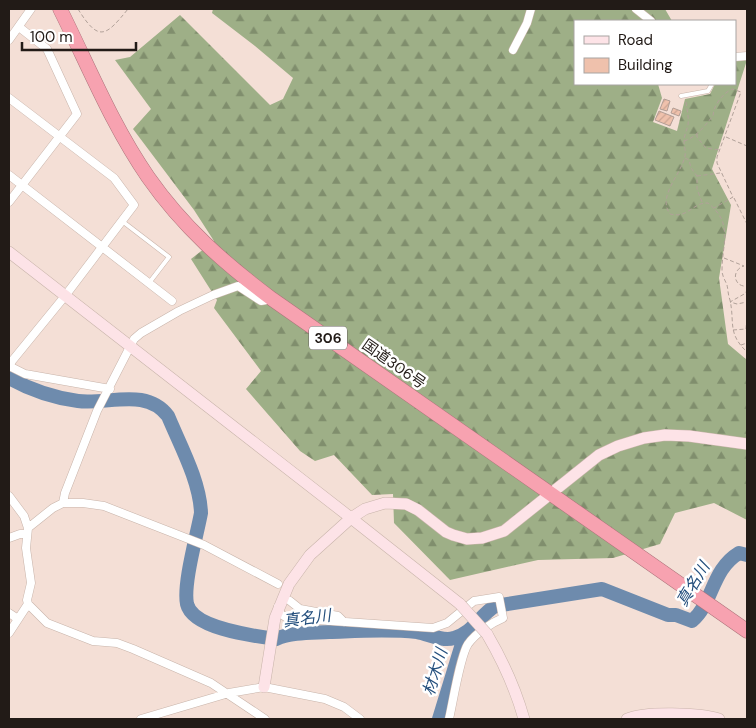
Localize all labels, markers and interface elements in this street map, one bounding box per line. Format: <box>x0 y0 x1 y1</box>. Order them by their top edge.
scale bar <box>22 20 136 52</box>
legend <box>574 20 736 85</box>
text: 100 m <box>30 27 73 47</box>
text: Road <box>618 30 653 50</box>
text: Building <box>618 55 673 75</box>
road number: 306 <box>309 326 347 349</box>
street label: 国道306号 <box>358 335 430 393</box>
water label: 真名川 <box>672 556 715 610</box>
water label: 真名川 <box>282 604 334 631</box>
water label: 材木川 <box>418 644 453 698</box>

